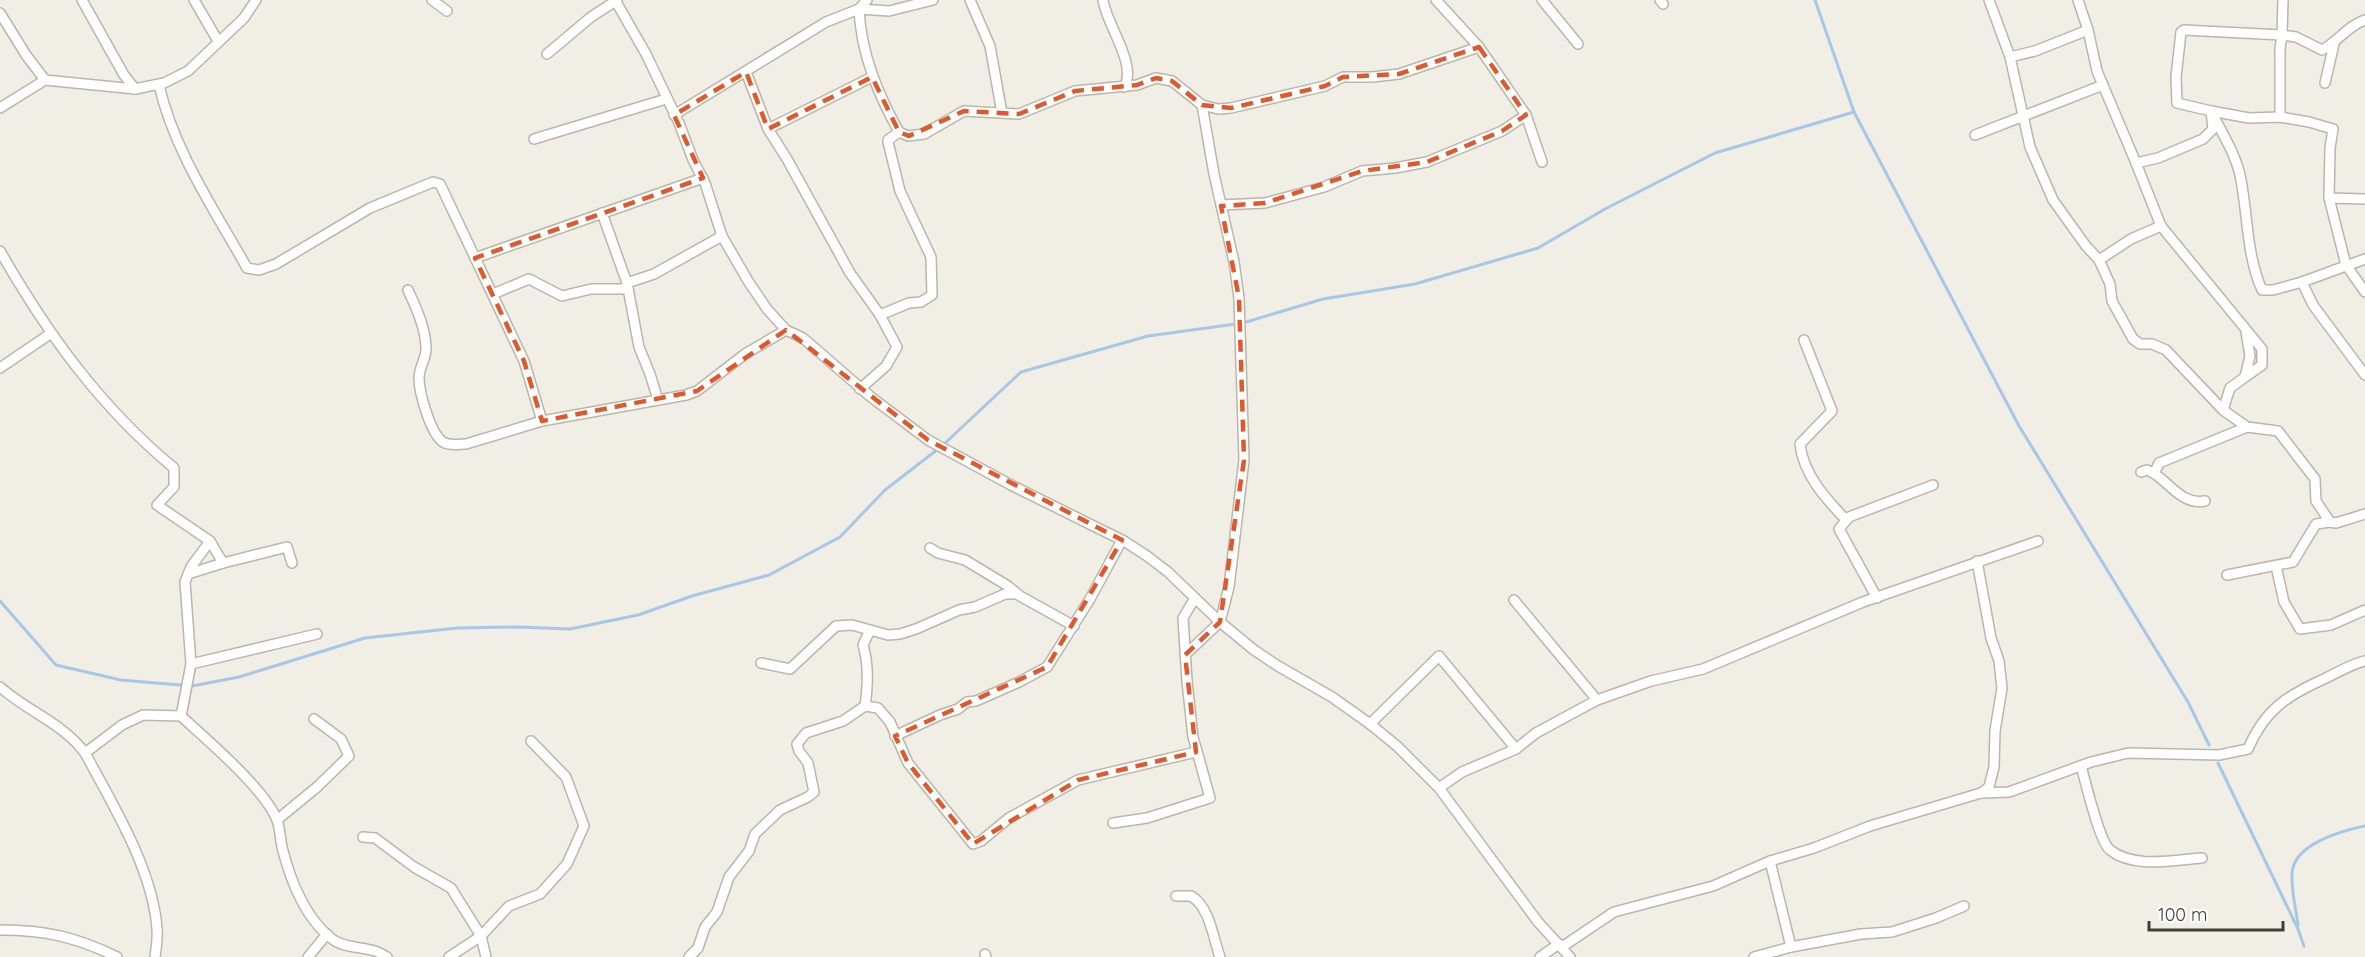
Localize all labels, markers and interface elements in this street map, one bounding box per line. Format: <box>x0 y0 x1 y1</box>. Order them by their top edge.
scale bar <box>2149 894 2282 932</box>
text: 100 m <box>2158 903 2207 926</box>

